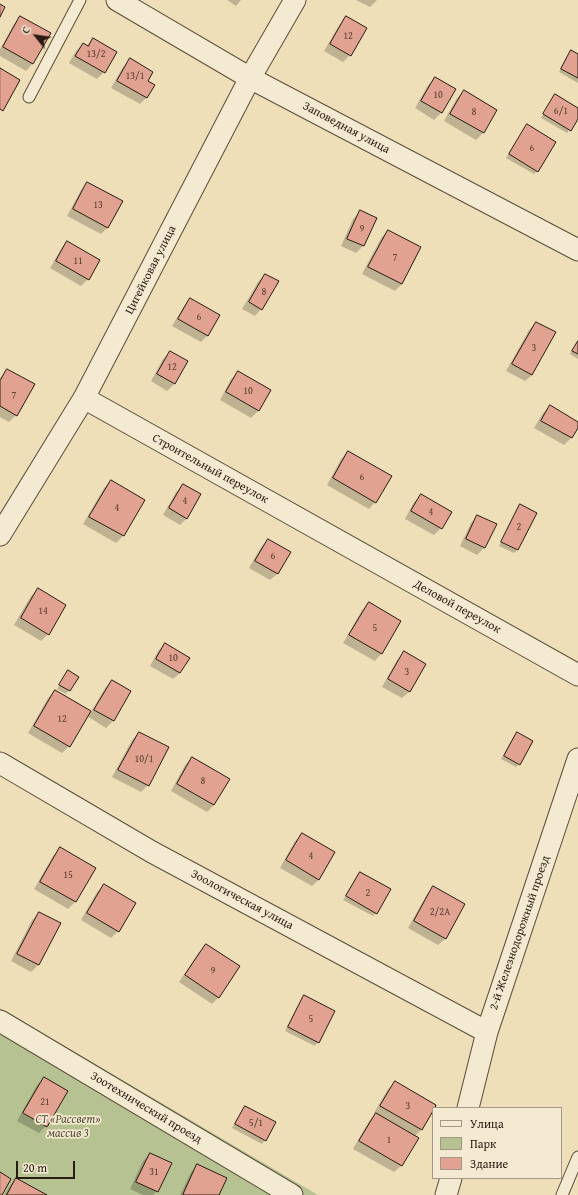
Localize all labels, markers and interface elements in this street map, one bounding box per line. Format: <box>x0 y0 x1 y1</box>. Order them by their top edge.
north arrow <box>16 16 56 56</box>
text: С <box>17 23 34 37</box>
house number: 12 <box>343 30 353 42</box>
house number: 13/2 <box>86 48 106 60</box>
house number: 13/1 <box>125 70 145 82</box>
house number: 10 <box>433 89 443 101</box>
street label: Заповедная улица <box>300 99 392 157</box>
house number: 6/1 <box>554 105 568 117</box>
house number: 8 <box>472 106 476 118</box>
house number: 6 <box>530 142 534 154</box>
house number: 13 <box>93 199 103 211</box>
street label: Цигейковая улица <box>122 223 180 317</box>
house number: 9 <box>360 223 364 235</box>
house number: 7 <box>393 251 397 263</box>
house number: 11 <box>73 255 83 267</box>
house number: 8 <box>262 286 266 298</box>
house number: 6 <box>197 311 201 323</box>
house number: 3 <box>532 342 536 354</box>
house number: 12 <box>167 361 177 373</box>
house number: 10 <box>243 385 253 397</box>
house number: 7 <box>12 389 16 401</box>
street label: Строительный переулок <box>149 431 271 507</box>
house number: 6 <box>360 471 364 483</box>
house number: 4 <box>183 495 187 507</box>
house number: 4 <box>115 502 119 514</box>
house number: 4 <box>429 506 433 518</box>
house number: 2 <box>517 521 521 533</box>
house number: 6 <box>271 550 275 562</box>
street label: Деловой переулок <box>411 577 503 637</box>
house number: 14 <box>38 605 48 617</box>
house number: 5 <box>373 622 377 634</box>
house number: 10 <box>168 652 178 664</box>
house number: 3 <box>405 666 409 678</box>
house number: 12 <box>57 713 67 725</box>
house number: 10/1 <box>134 753 154 765</box>
house number: 8 <box>201 775 205 787</box>
house number: 4 <box>309 850 313 862</box>
street label: 2-й Железнодорожный проезд <box>487 854 553 1012</box>
street label: Зоологическая улица <box>188 867 296 933</box>
house number: 15 <box>63 869 73 881</box>
house number: 2 <box>366 887 370 899</box>
house number: 2/2А <box>430 906 450 918</box>
house number: 9 <box>211 965 215 977</box>
house number: 5 <box>309 1013 313 1025</box>
street label: Зоотехнический проезд <box>88 1069 204 1147</box>
house number: 21 <box>40 1096 50 1108</box>
house number: 3 <box>406 1100 410 1112</box>
legend <box>432 1107 562 1179</box>
park label: СТ «Рассвет» массив 3 <box>35 1113 101 1141</box>
text: Улица <box>470 1115 504 1132</box>
house number: 5/1 <box>249 1117 263 1129</box>
house number: 1 <box>387 1134 391 1146</box>
text: Парк <box>470 1135 496 1152</box>
scale bar <box>18 1153 77 1179</box>
text: Здание <box>470 1155 508 1172</box>
text: 20 m <box>23 1159 47 1176</box>
house number: 31 <box>149 1166 159 1178</box>

